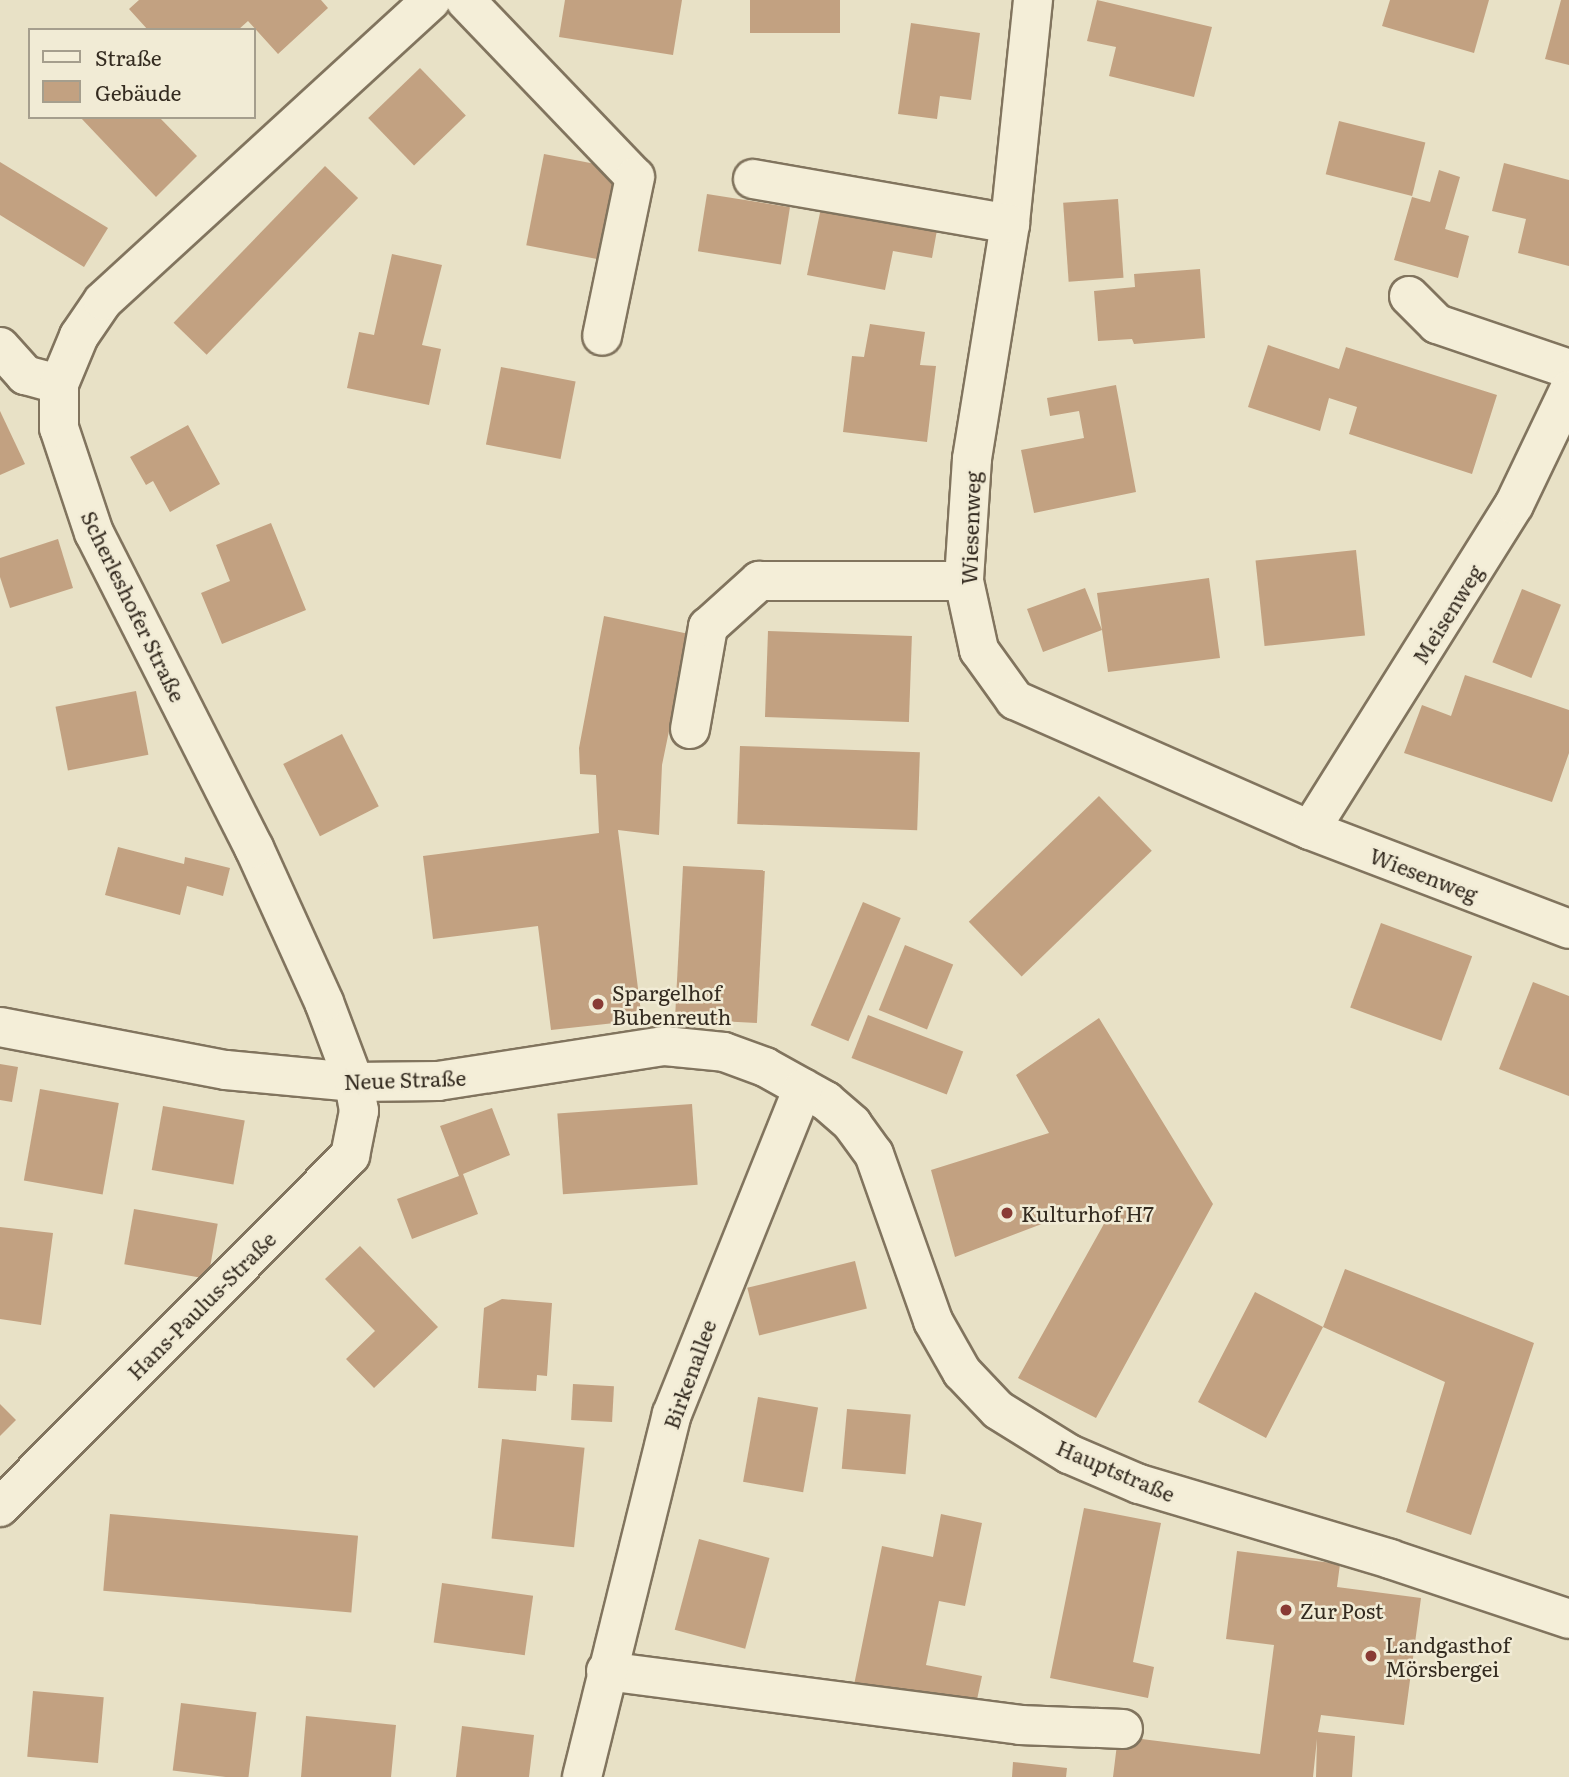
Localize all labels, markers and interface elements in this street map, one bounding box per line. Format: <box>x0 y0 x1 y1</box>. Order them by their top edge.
legend <box>28 28 256 119</box>
text: Straße <box>95 41 162 72</box>
text: Gebäude <box>95 76 181 107</box>
street label: Wiesenweg <box>955 471 985 585</box>
street label: Scherleshofer Straße <box>77 506 191 706</box>
street label: Meisenweg <box>1407 560 1487 668</box>
street label: Wiesenweg <box>1366 842 1482 906</box>
place label: Spargelhof Bubenreuth <box>612 979 731 1029</box>
marker: Spargelhof Bubenreuth <box>590 996 606 1012</box>
street label: Neue Straße <box>343 1064 467 1094</box>
place label: Kulturhof H7 <box>1021 1200 1154 1226</box>
marker: Kulturhof H7 <box>999 1205 1015 1221</box>
street label: Hans-Paulus-Straße <box>122 1226 280 1384</box>
street label: Birkenallee <box>658 1316 720 1432</box>
street label: Hauptstraße <box>1053 1434 1179 1506</box>
place label: Zur Post <box>1300 1597 1383 1623</box>
marker: Zur Post <box>1278 1602 1294 1618</box>
place label: Landgasthof Mörsbergei <box>1385 1631 1511 1681</box>
marker: Landgasthof Mörsbergei <box>1363 1648 1379 1664</box>

